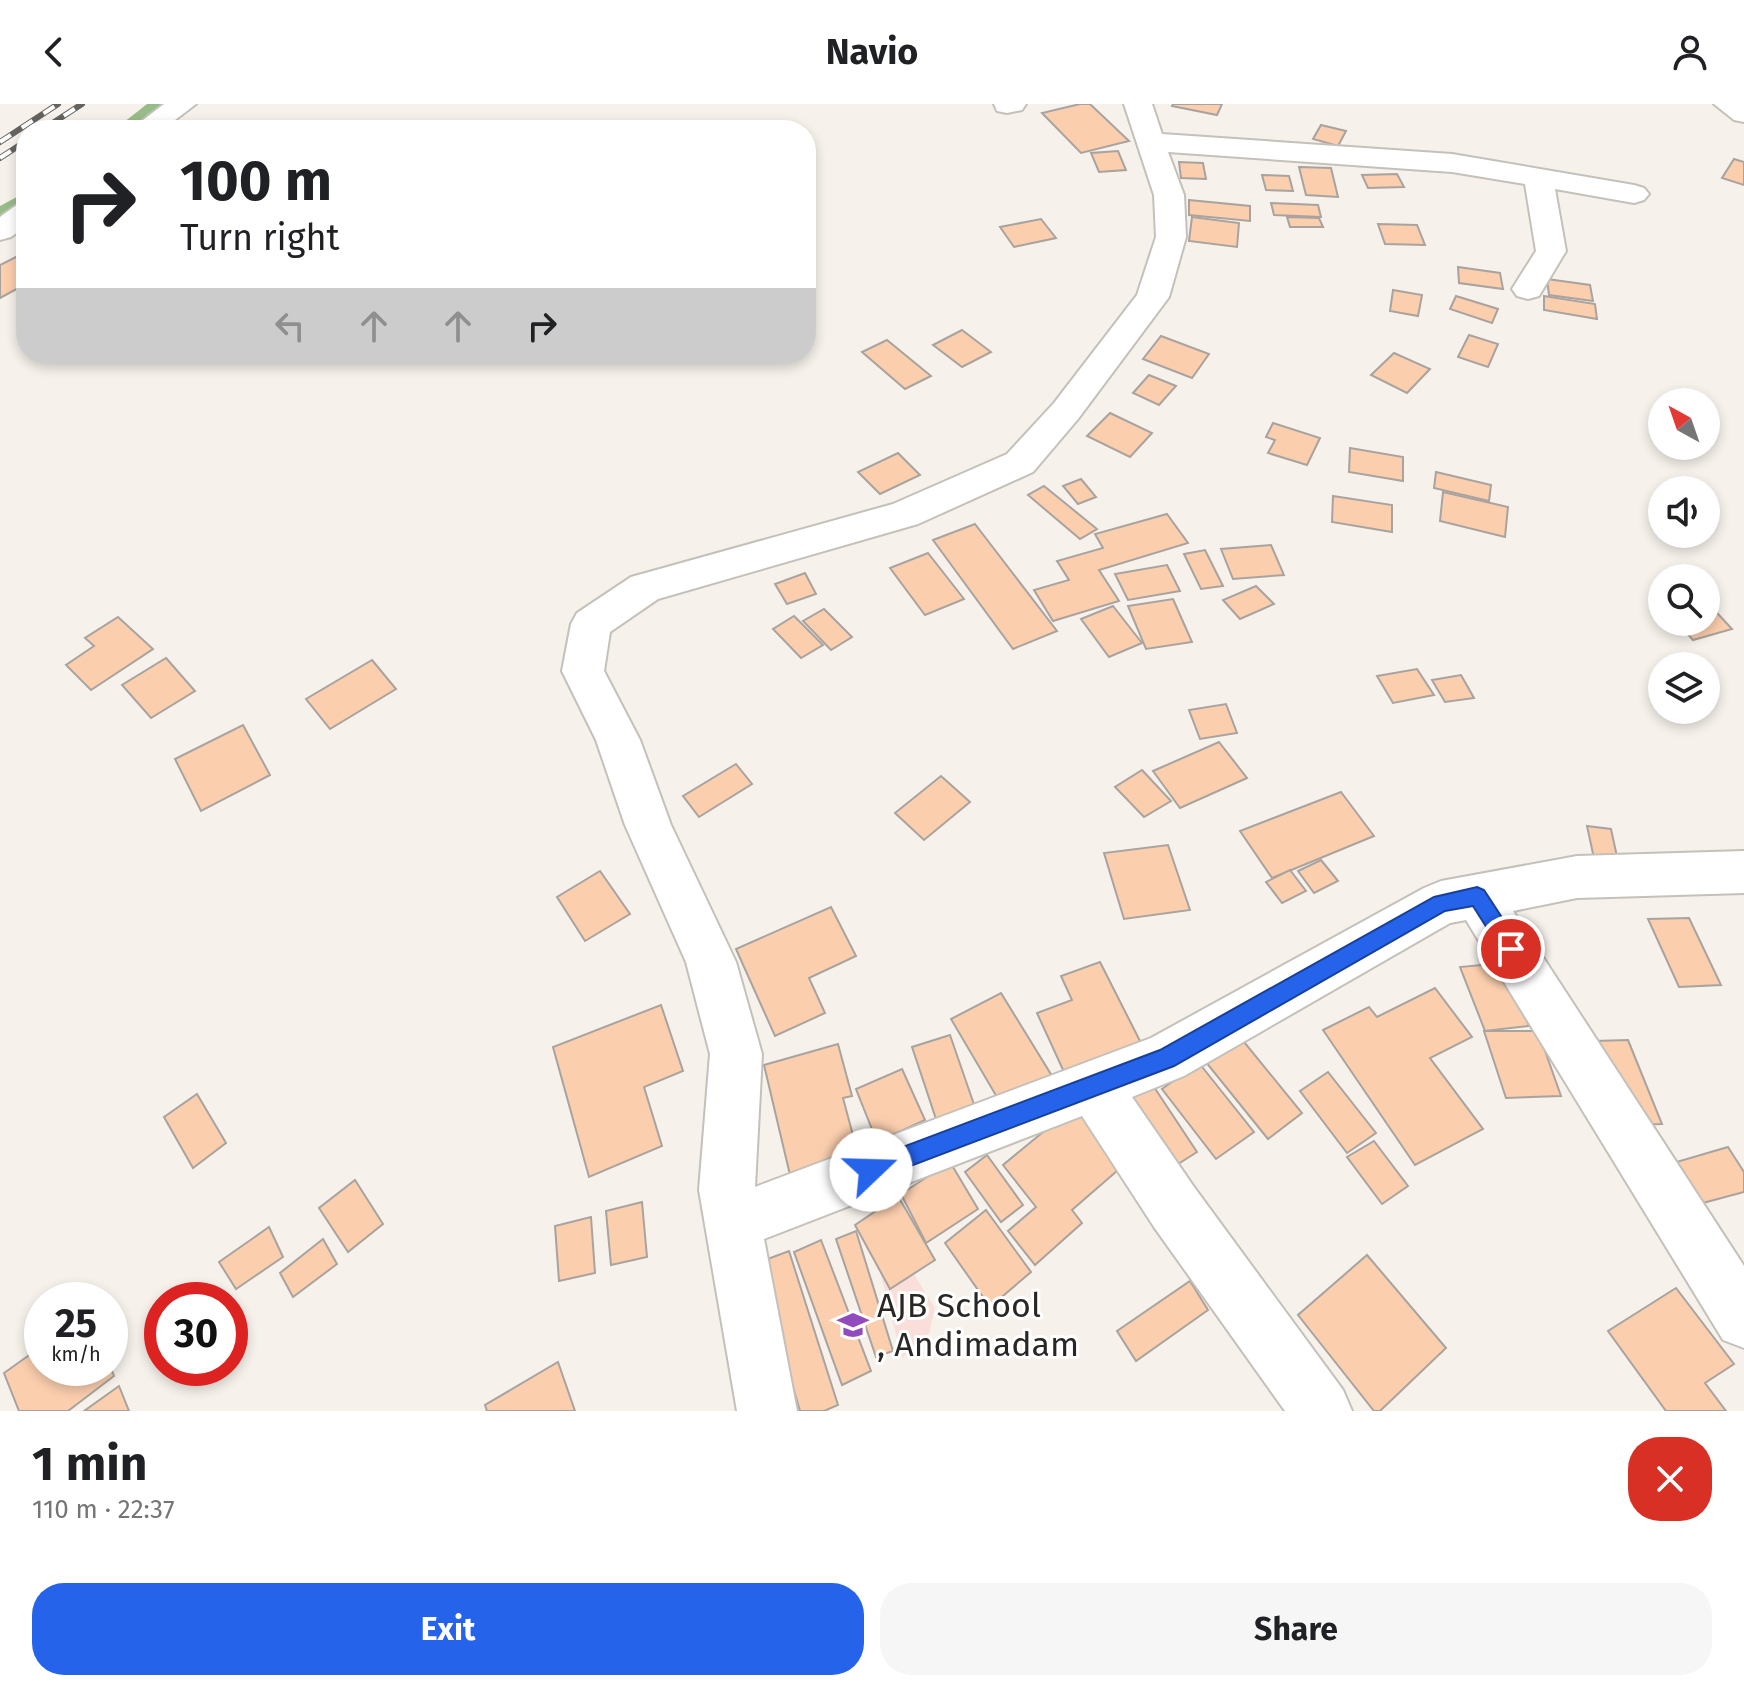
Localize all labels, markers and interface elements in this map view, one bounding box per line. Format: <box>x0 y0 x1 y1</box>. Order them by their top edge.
icon: back <box>32 30 76 74</box>
text: Navio <box>826 30 918 74</box>
icon: person <box>1668 30 1712 74</box>
text: 100 m <box>180 148 332 215</box>
icon: right <box>48 152 152 256</box>
text: Turn right <box>180 216 340 260</box>
icon: left <box>268 304 312 348</box>
icon: ahead <box>352 304 396 348</box>
icon: ahead <box>436 304 480 348</box>
icon: right <box>520 304 564 348</box>
north arrow <box>1648 388 1720 460</box>
map controls <box>1648 388 1720 724</box>
button: sound <box>1648 476 1720 548</box>
button: search <box>1648 564 1720 636</box>
button: layers <box>1648 652 1720 724</box>
pin <box>1477 915 1545 983</box>
icon: arrive <box>1489 927 1533 971</box>
position arrow <box>829 1128 913 1212</box>
speed limit sign: 30 <box>144 1282 248 1386</box>
place label: AJB School , Andimadam <box>877 1285 1079 1365</box>
text: 25 <box>55 1300 97 1348</box>
school or university icon: AJB School , Andimadam <box>836 1308 870 1342</box>
text: km/h <box>51 1342 101 1366</box>
text: 1 min <box>32 1435 147 1493</box>
button: close <box>1628 1437 1712 1521</box>
text: 110 m · 22:37 <box>32 1494 174 1525</box>
button: Exit <box>32 1583 864 1675</box>
button: Share <box>880 1583 1712 1675</box>

